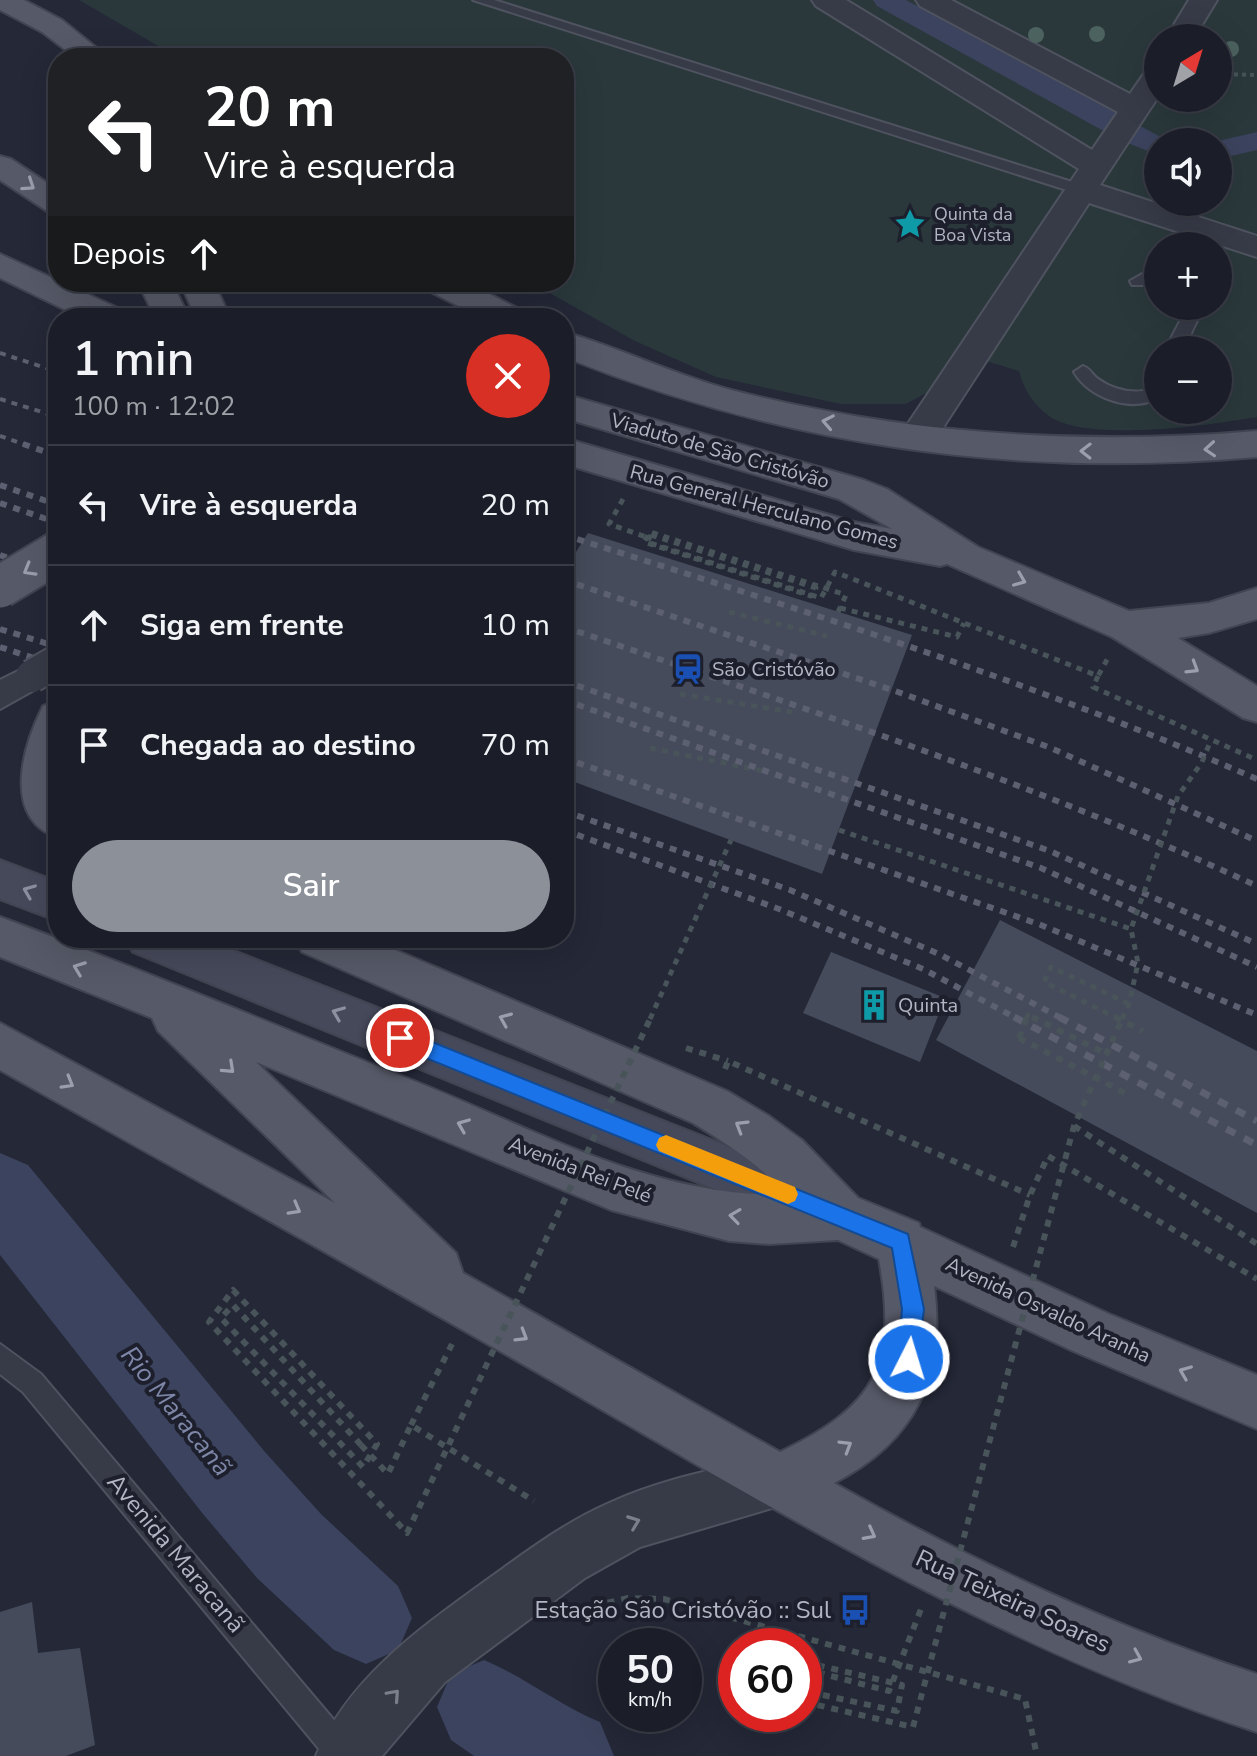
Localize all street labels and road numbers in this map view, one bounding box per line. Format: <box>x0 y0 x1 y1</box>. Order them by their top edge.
street label: Viaduto de São Cristóvão <box>607 407 832 495</box>
street label: Rua General Herculano Gomes <box>627 458 901 556</box>
street label: Avenida Rei Pelé <box>505 1130 655 1210</box>
street label: Avenida Osvaldo Aranha <box>941 1251 1155 1369</box>
street label: Avenida Maracanã <box>100 1467 252 1639</box>
street label: Rua Teixeira Soares <box>911 1542 1115 1660</box>

